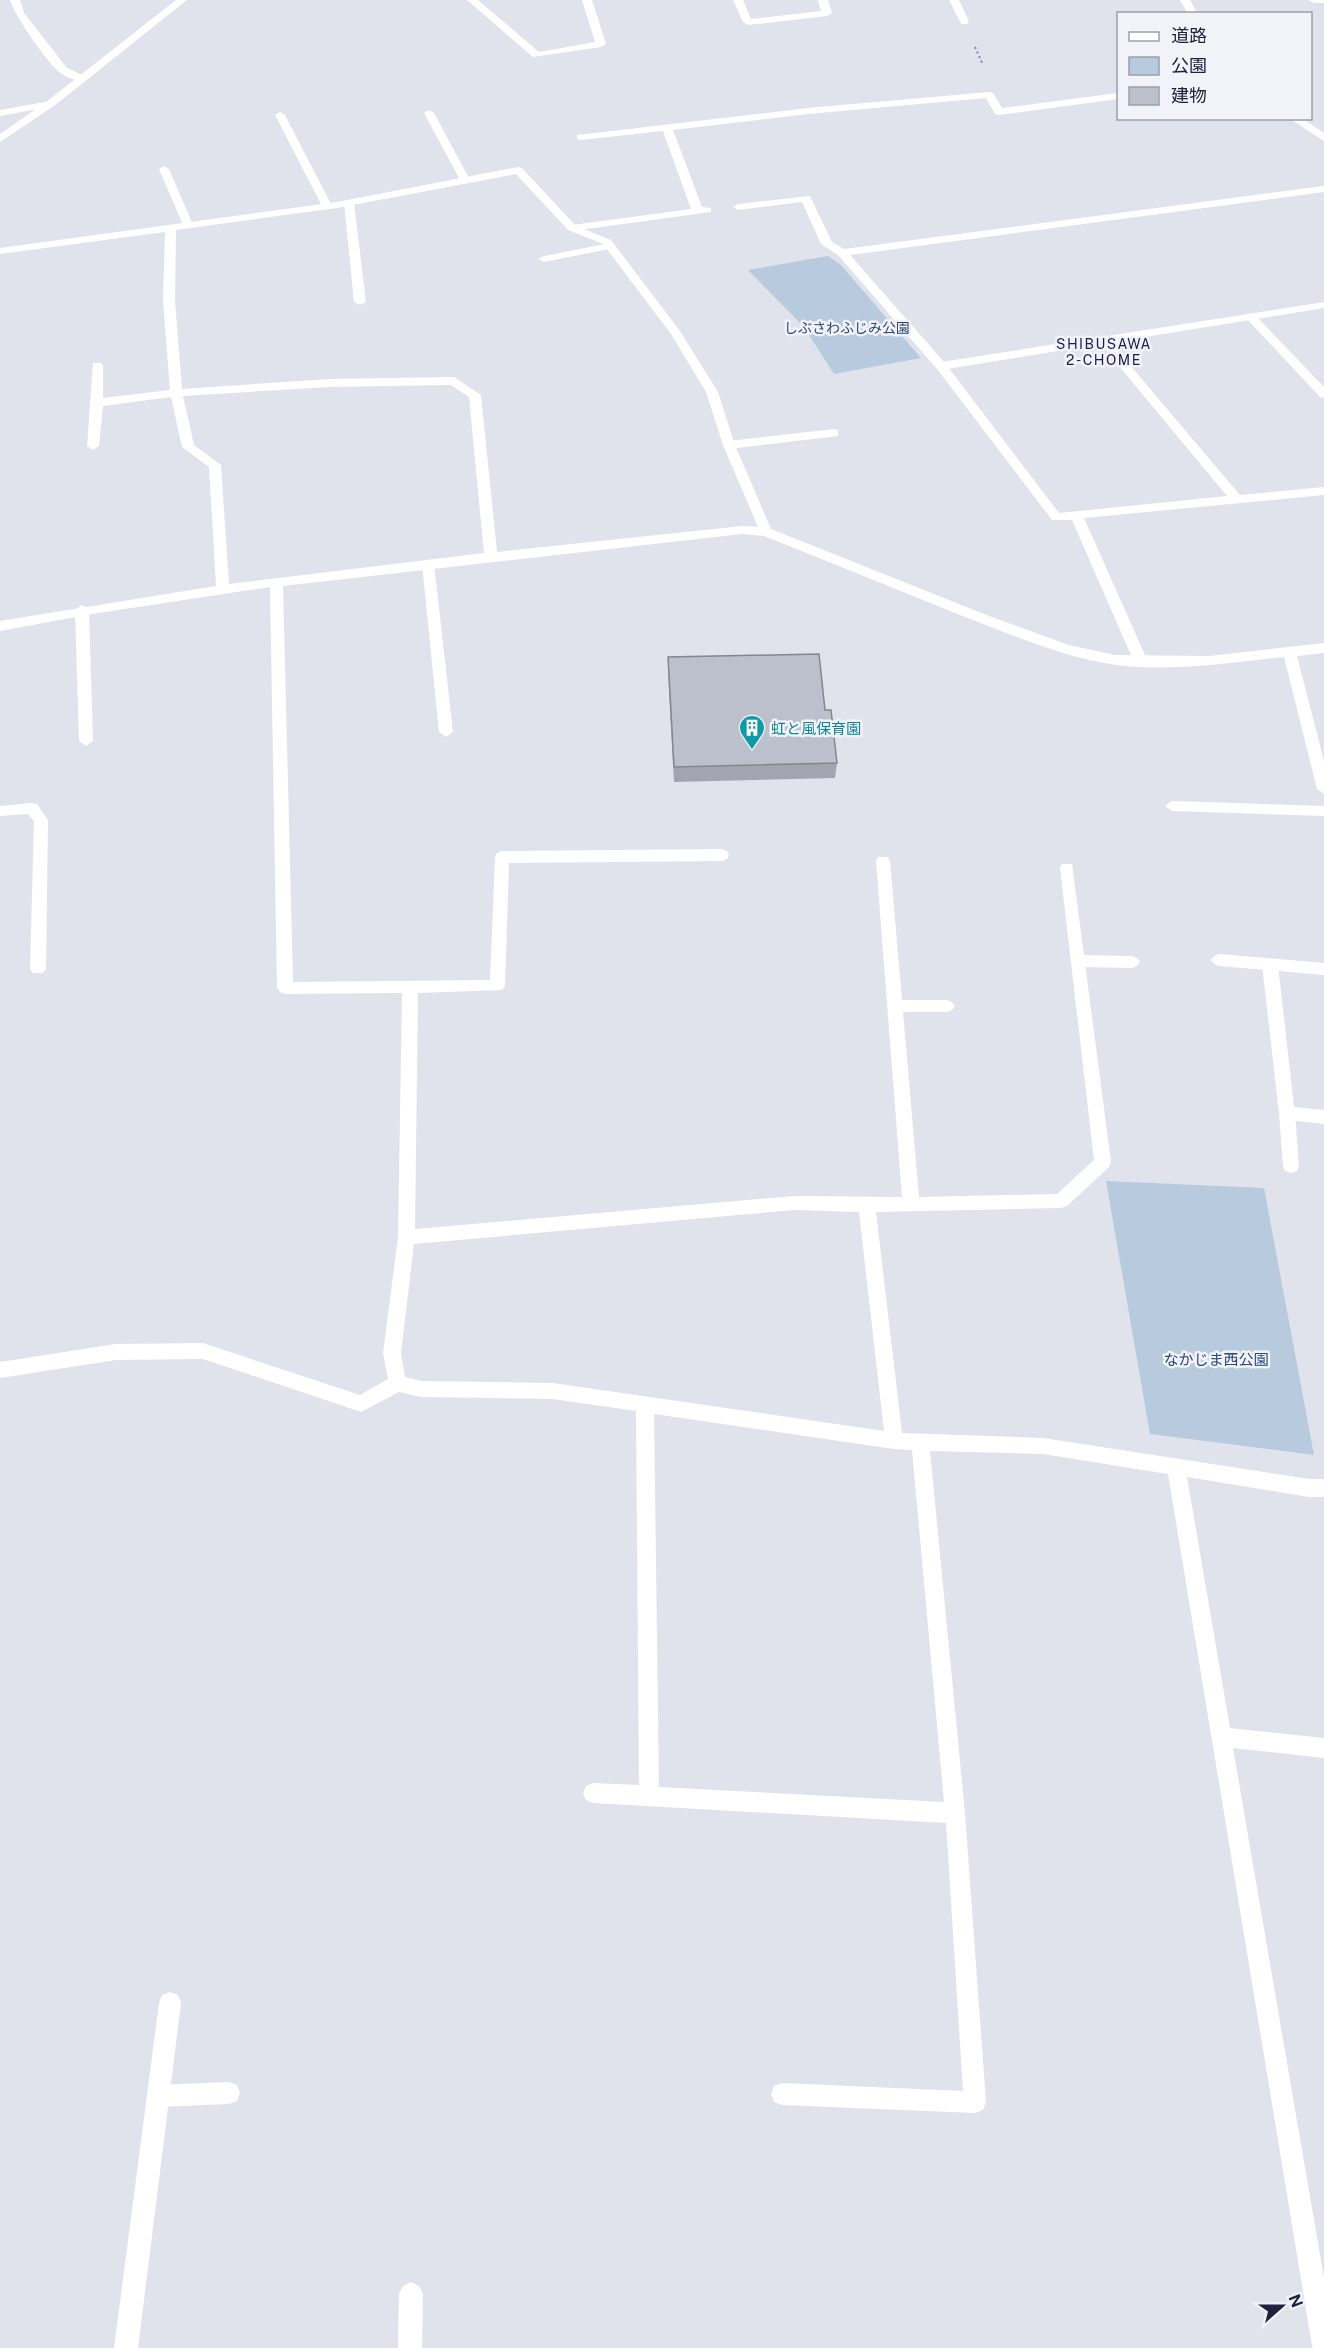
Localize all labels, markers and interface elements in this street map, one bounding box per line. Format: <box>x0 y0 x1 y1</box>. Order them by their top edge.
legend <box>1117 12 1312 120</box>
text: 道路 <box>1171 25 1207 46</box>
text: 公園 <box>1171 55 1207 76</box>
text: 建物 <box>1171 85 1207 106</box>
park label: しぶさわふじみ公園 <box>784 320 910 336</box>
district label: SHIBUSAWA 2-CHOME <box>1056 336 1152 368</box>
building icon: 虹と風保育園 <box>737 713 767 751</box>
place label: 虹と風保育園 <box>771 720 861 737</box>
park label: なかじま西公園 <box>1163 1351 1269 1368</box>
north arrow <box>1252 2276 1312 2336</box>
text: N <box>1284 2292 1307 2310</box>

